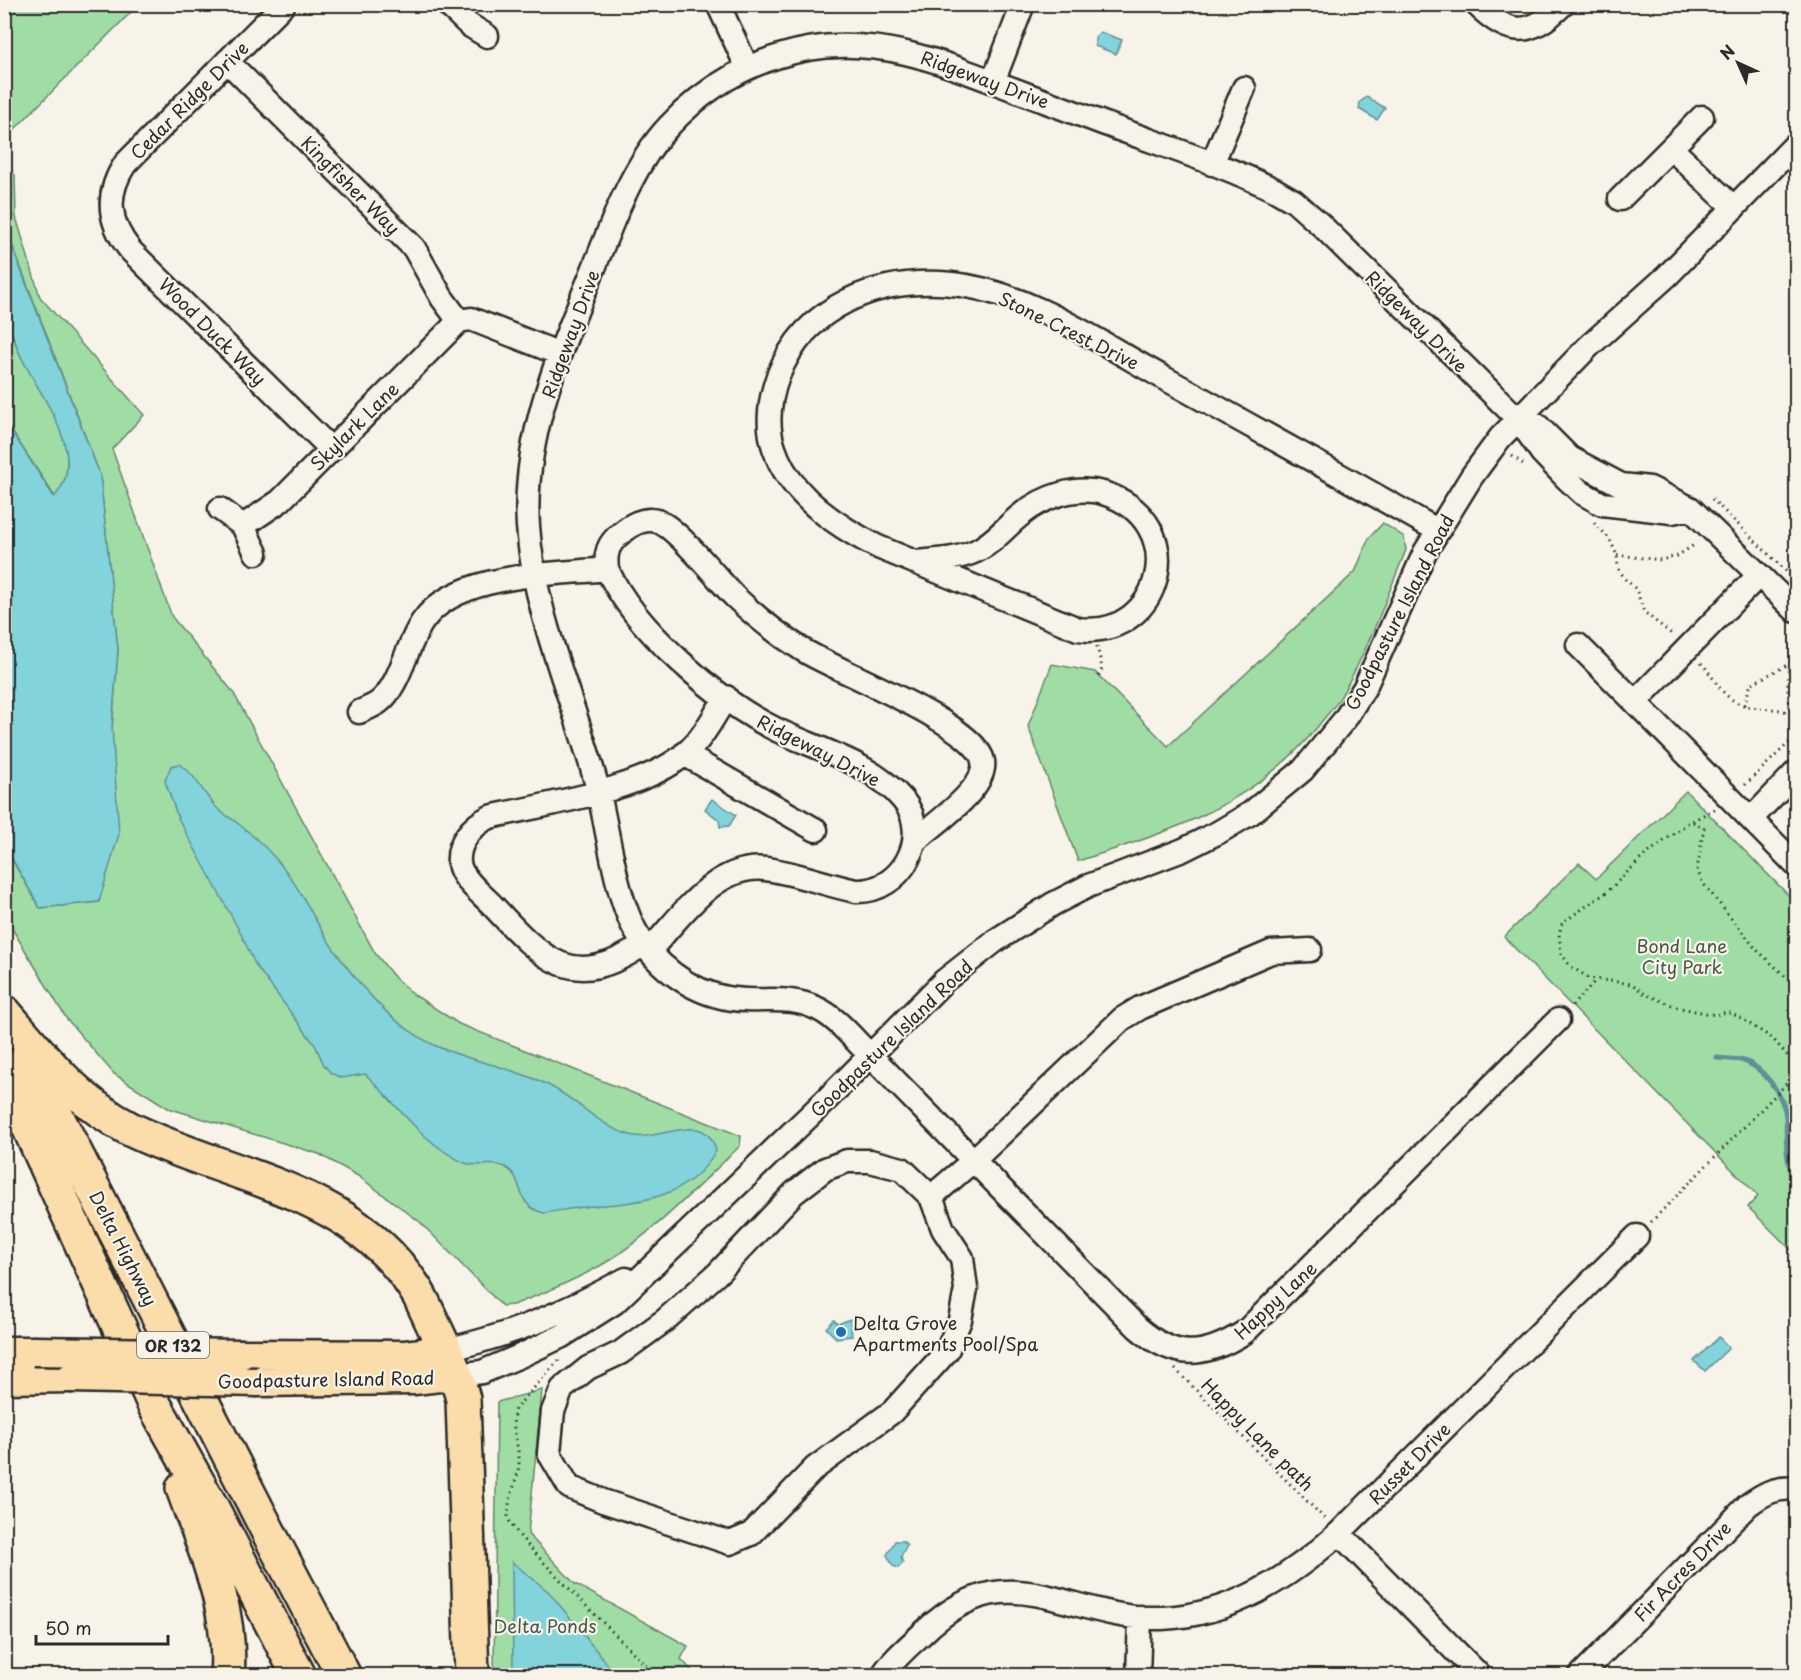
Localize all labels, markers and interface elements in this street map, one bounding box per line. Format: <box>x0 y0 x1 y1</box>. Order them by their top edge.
north arrow <box>1708 33 1768 93</box>
street label: Cedar Ridge Drive <box>124 35 254 165</box>
text: N <box>1714 39 1740 65</box>
street label: Ridgeway Drive <box>917 43 1053 115</box>
street label: Kingfisher Way <box>295 129 407 241</box>
street label: Ridgeway Drive <box>1360 264 1474 378</box>
street label: Ridgeway Drive <box>534 266 606 402</box>
street label: Wood Duck Way <box>153 271 273 391</box>
street label: Stone Crest Drive <box>994 284 1144 376</box>
street label: Skylark Lane <box>303 375 405 477</box>
street label: Goodpasture Island Road <box>1338 509 1460 715</box>
street label: Ridgeway Drive <box>753 707 885 793</box>
park label: Bond Lane City Park <box>1637 932 1727 980</box>
street label: Goodpasture Island Road <box>804 953 978 1123</box>
street label: Delta Highway <box>83 1186 165 1310</box>
street label: Happy Lane <box>1228 1254 1322 1346</box>
place label: Delta Grove Apartments Pool/Spa <box>853 1309 1038 1357</box>
marker: Delta Grove Apartments Pool/Spa <box>834 1325 848 1339</box>
road number: OR 132 <box>137 1332 209 1358</box>
street label: Goodpasture Island Road <box>217 1364 435 1394</box>
street label: Happy Lane path <box>1195 1371 1321 1497</box>
street label: Russet Drive <box>1362 1416 1456 1510</box>
street label: Fir Acres Drive <box>1627 1515 1737 1627</box>
scale bar <box>36 1608 168 1646</box>
park label: Delta Ponds <box>493 1612 597 1639</box>
text: 50 m <box>45 1614 92 1641</box>

